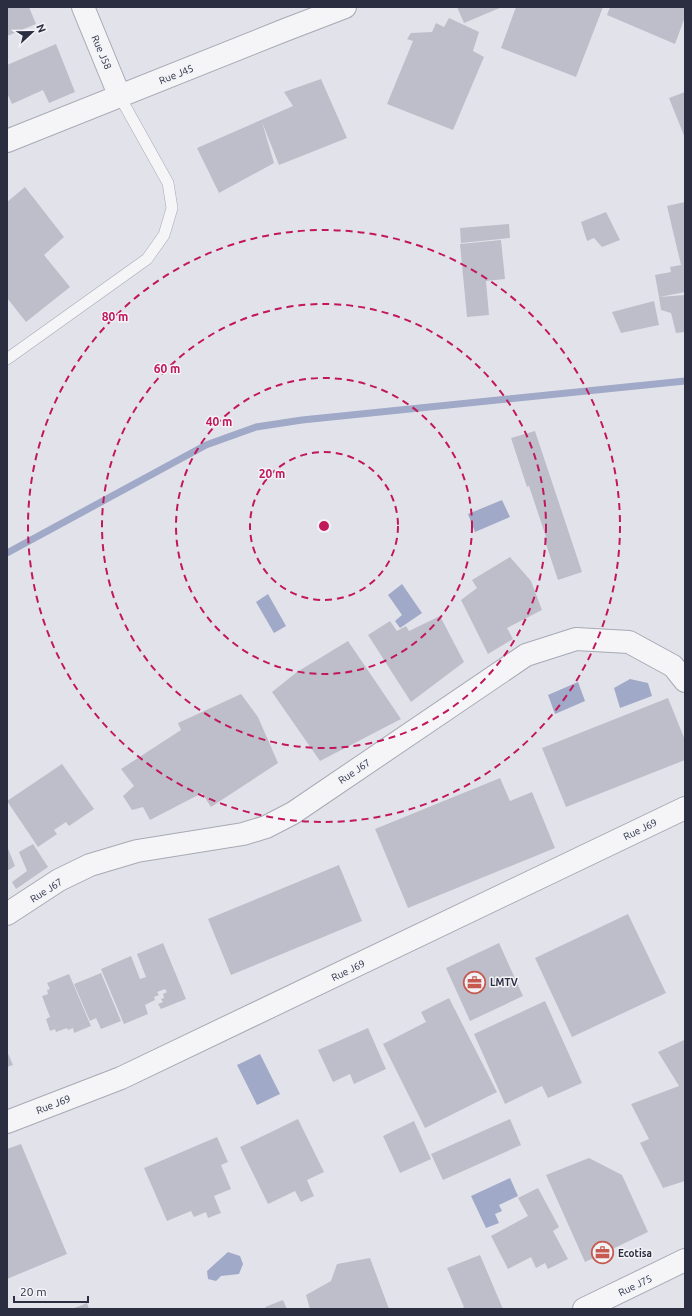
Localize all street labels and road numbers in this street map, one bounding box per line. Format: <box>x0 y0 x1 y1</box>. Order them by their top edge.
street label: Rue J58 <box>89 33 114 71</box>
street label: Rue J45 <box>157 63 195 86</box>
street label: Rue J67 <box>336 757 372 786</box>
street label: Rue J69 <box>622 817 659 842</box>
street label: Rue J67 <box>28 876 64 905</box>
street label: Rue J69 <box>330 958 367 983</box>
street label: Rue J69 <box>34 1093 72 1116</box>
street label: Rue J75 <box>617 1273 654 1298</box>

